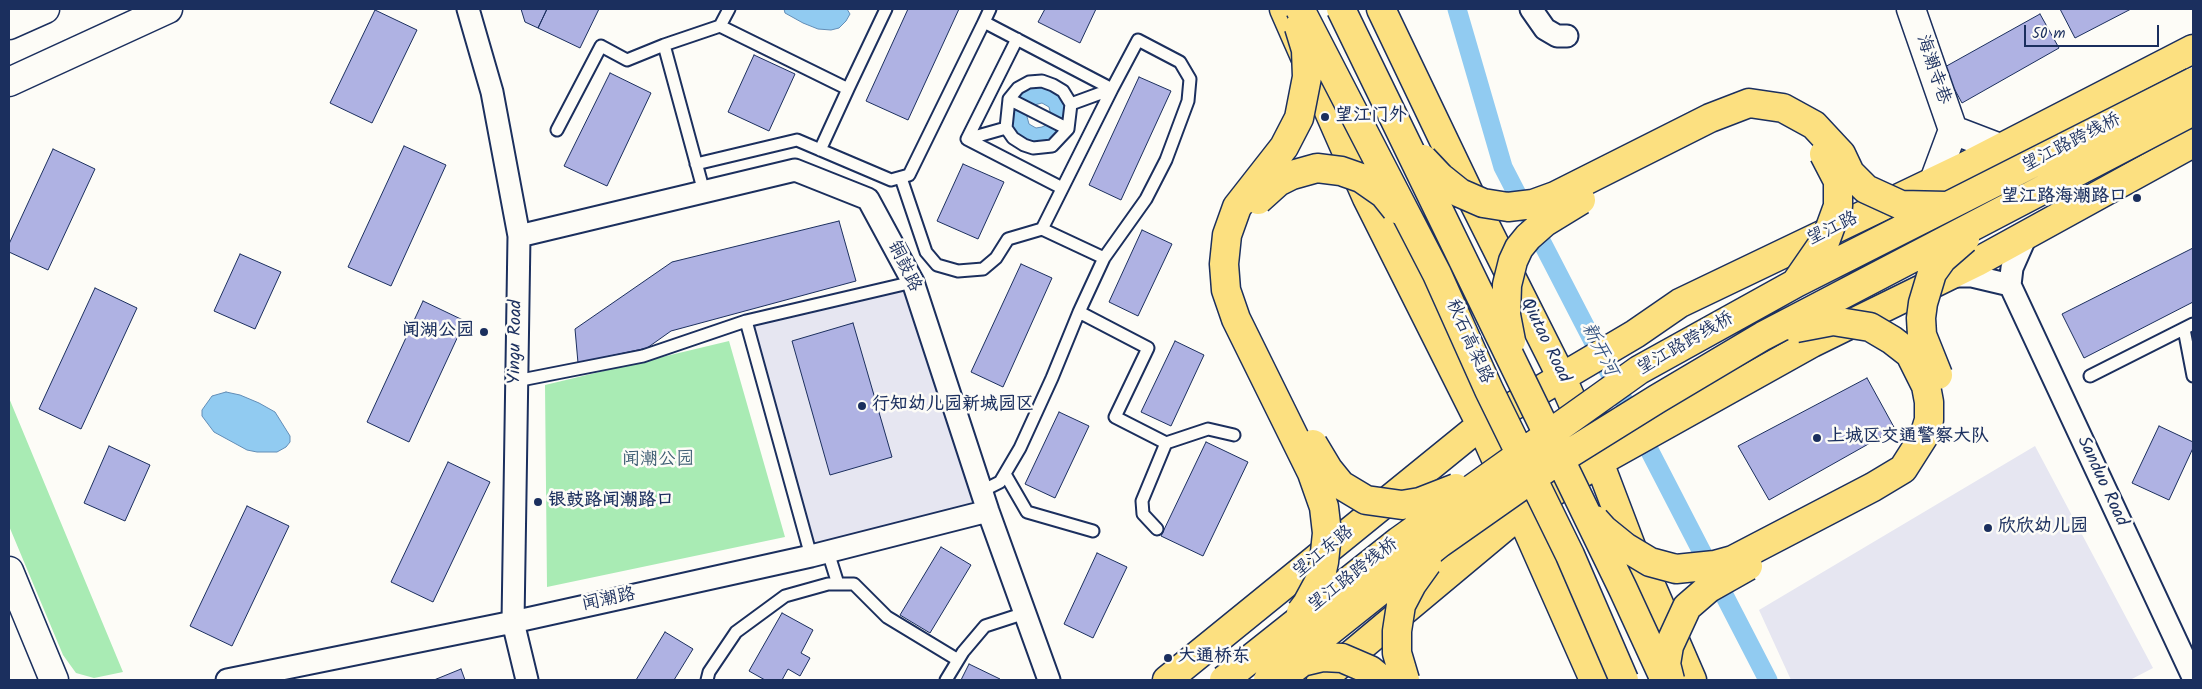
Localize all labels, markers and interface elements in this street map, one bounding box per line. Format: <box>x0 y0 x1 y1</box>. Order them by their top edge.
scale bar <box>2027 15 2162 47</box>
text: 50 m <box>2032 22 2066 46</box>
street label: 海潮寺巷 <box>1910 32 1954 108</box>
place label: 望江门外 <box>1335 106 1407 128</box>
street label: 望江路跨线桥 <box>2019 110 2125 178</box>
marker: 望江门外 <box>1319 111 1331 123</box>
place label: 望江路海潮路口 <box>2001 187 2127 209</box>
marker: 望江路海潮路口 <box>2131 192 2143 204</box>
street label: 望江路 <box>1804 208 1862 252</box>
street label: 铜鼓路 <box>881 238 925 296</box>
street label: Qiutao Road <box>1514 295 1574 387</box>
street label: 秋石高架路 <box>1440 296 1496 388</box>
street label: Yingu Road <box>505 299 529 385</box>
street label: 望江路跨线桥 <box>1634 309 1738 381</box>
water label: 新开河 <box>1575 319 1621 381</box>
place label: 闻湖公园 <box>402 321 474 343</box>
marker: 闻湖公园 <box>478 326 490 338</box>
place label: 行知幼儿园新城园区 <box>872 395 1034 417</box>
marker: 行知幼儿园新城园区 <box>856 400 868 412</box>
place label: 上城区交通警察大队 <box>1827 427 1989 449</box>
marker: 上城区交通警察大队 <box>1811 432 1823 444</box>
street label: Sanduo Road <box>2071 434 2131 530</box>
park label: 闻潮公园 <box>622 450 694 472</box>
place label: 银鼓路闻潮路口 <box>548 491 674 513</box>
marker: 银鼓路闻潮路口 <box>532 496 544 508</box>
place label: 欣欣幼儿园 <box>1998 517 2088 539</box>
street label: 望江东路 <box>1289 522 1359 584</box>
marker: 欣欣幼儿园 <box>1982 522 1994 534</box>
street label: 望江路跨线桥 <box>1305 534 1403 618</box>
street label: 闻潮路 <box>580 585 638 617</box>
place label: 大通桥东 <box>1178 647 1250 669</box>
marker: 大通桥东 <box>1162 652 1174 664</box>

